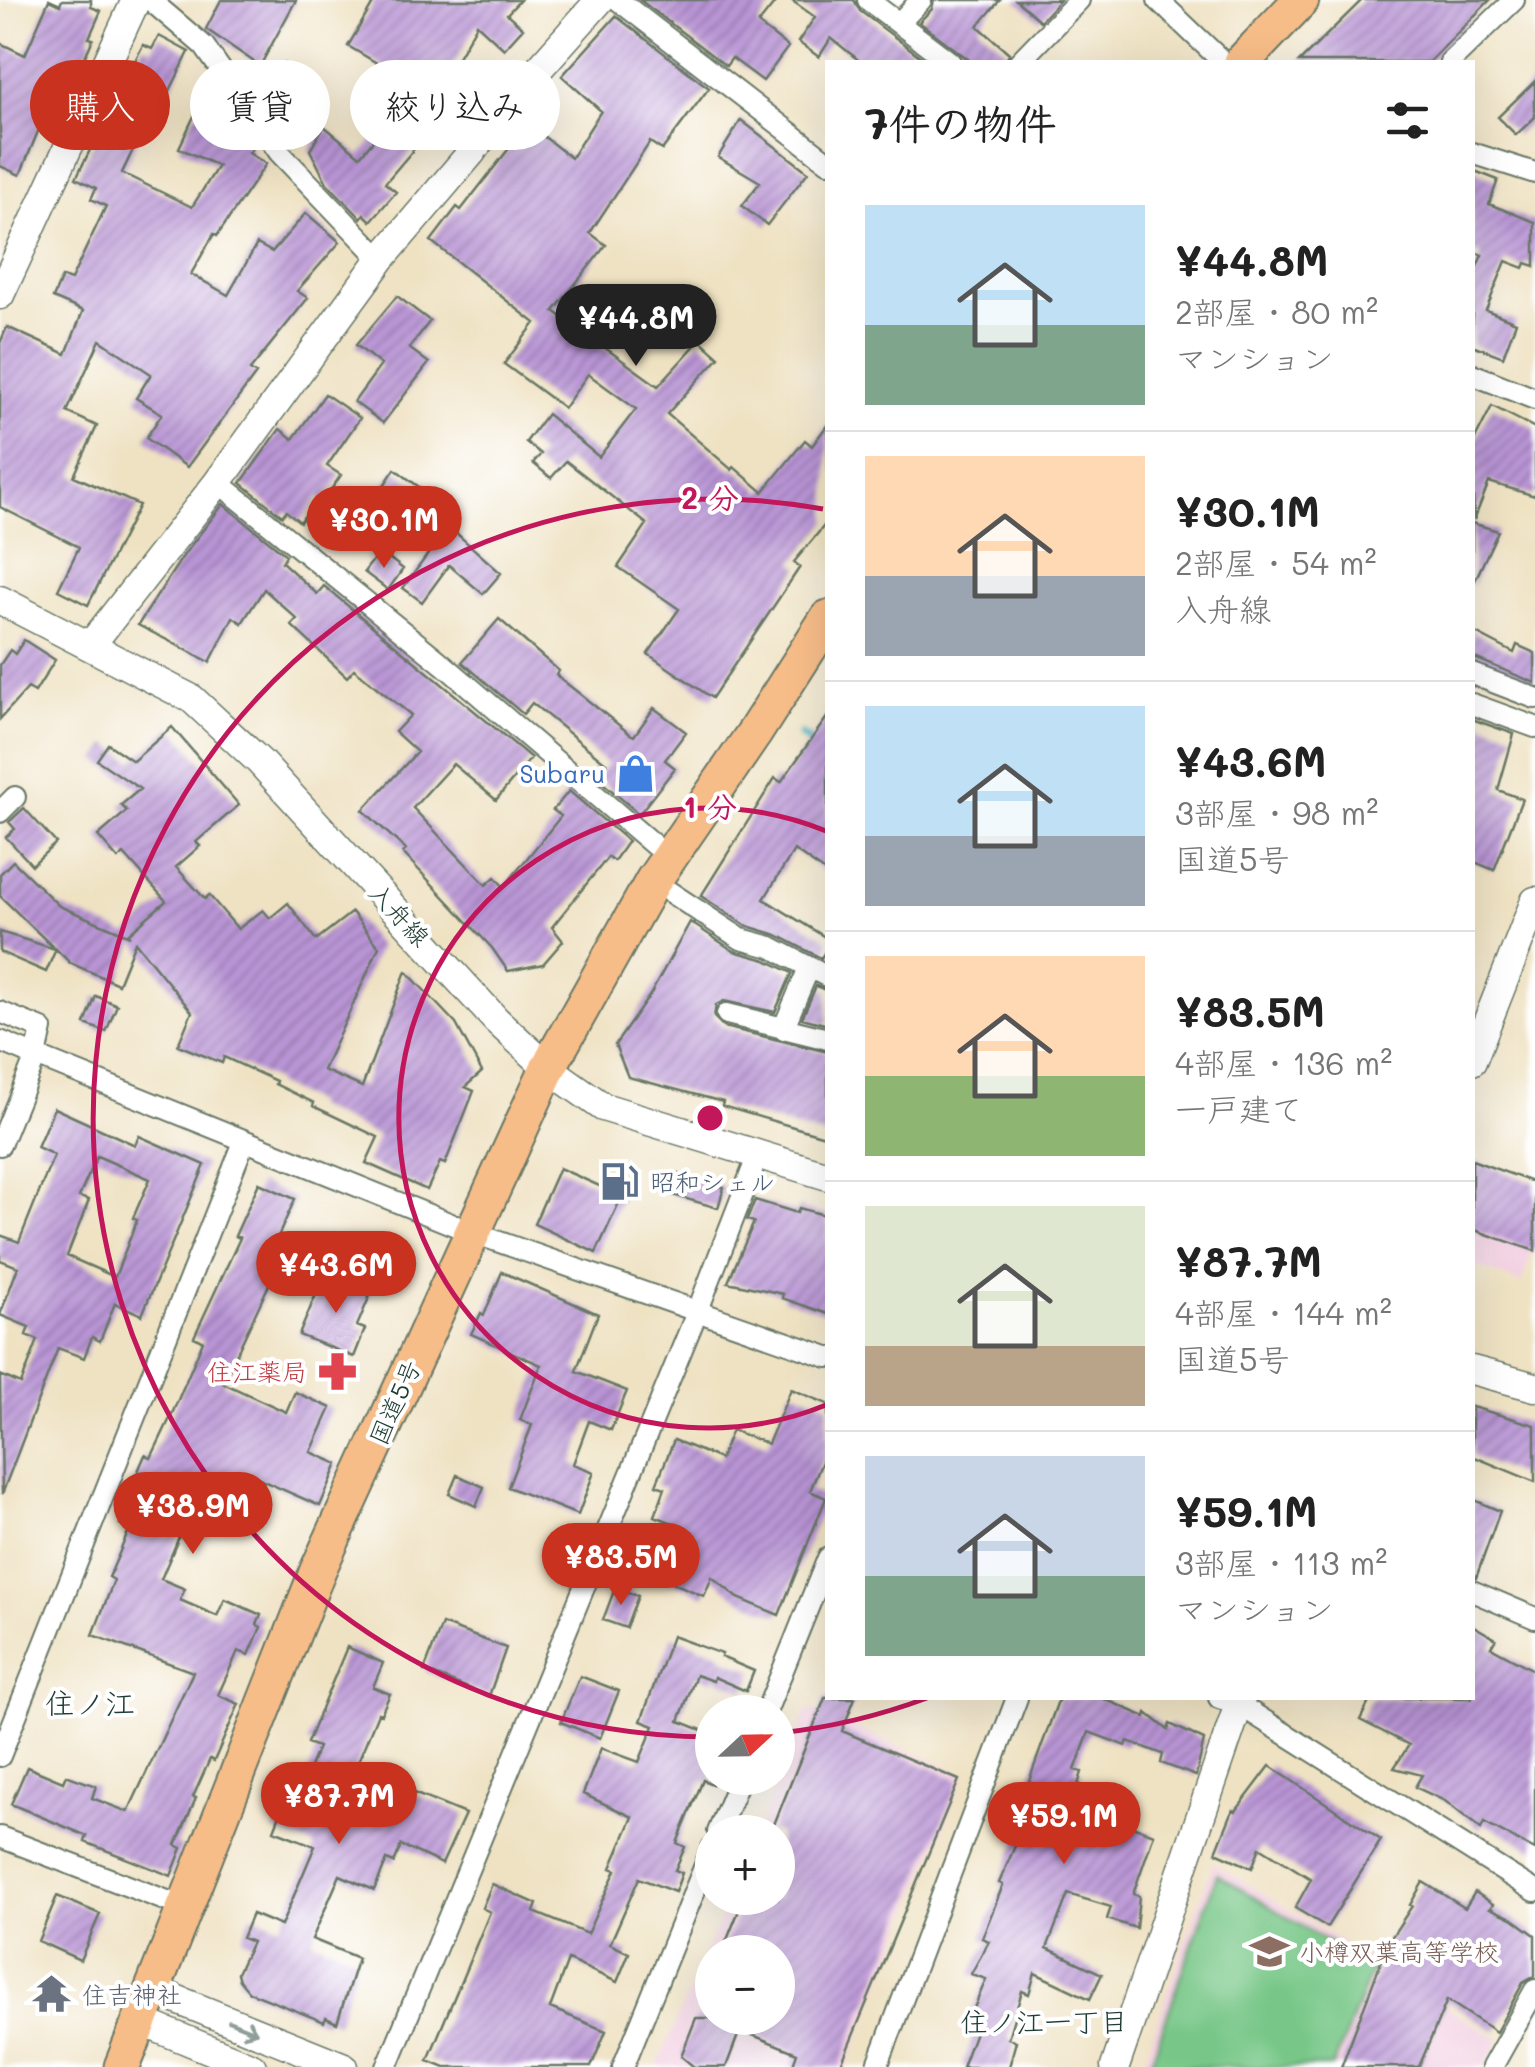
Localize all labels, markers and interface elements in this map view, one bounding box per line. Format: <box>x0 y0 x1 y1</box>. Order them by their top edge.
chip: 購入 <box>30 60 170 150</box>
chip: 賃貸 <box>190 60 330 150</box>
chip: 絞り込み <box>350 60 560 150</box>
icon: filters <box>1380 93 1435 148</box>
text: 7件の物件 <box>865 95 1056 150</box>
text: ¥44.8M <box>1175 232 1329 287</box>
icon: home <box>945 245 1065 365</box>
pin: ¥44.8M <box>555 284 717 369</box>
text: 2部屋 · 80 m² <box>1175 290 1378 332</box>
text: ¥44.8M <box>577 295 695 337</box>
text: マンション <box>1175 336 1334 378</box>
text: 2 分 <box>681 477 739 517</box>
text: ¥30.1M <box>1175 483 1320 538</box>
pin: ¥30.1M <box>303 486 465 571</box>
icon: home <box>945 496 1065 616</box>
text: ¥30.1M <box>329 497 439 539</box>
text: 2部屋 · 54 m² <box>1175 541 1377 583</box>
text: 入舟線 <box>1175 587 1271 629</box>
text: ¥43.6M <box>1175 733 1327 788</box>
icon: home <box>945 746 1065 866</box>
shop icon: Subaru <box>614 752 656 794</box>
place label: Subaru <box>520 757 605 789</box>
text: 1 分 <box>683 786 737 826</box>
text: 3部屋 · 98 m² <box>1175 791 1378 833</box>
text: 国道5号 <box>1175 837 1290 879</box>
street label: 入舟線 <box>363 876 437 952</box>
text: ¥83.5M <box>1175 983 1325 1038</box>
icon: home <box>945 996 1065 1116</box>
text: 4部屋 · 136 m² <box>1175 1041 1392 1083</box>
text: 一戸建て <box>1175 1087 1303 1129</box>
centre of rings <box>692 1100 728 1136</box>
fuel station icon: 昭和シェル <box>599 1160 641 1202</box>
place label: 昭和シェル <box>650 1165 775 1197</box>
pin: ¥43.6M <box>255 1231 417 1316</box>
text: ¥87.7M <box>1175 1233 1322 1288</box>
text: ¥43.6M <box>278 1242 394 1284</box>
icon: home <box>945 1246 1065 1366</box>
text: 4部屋 · 144 m² <box>1175 1291 1392 1333</box>
text: 国道5号 <box>1175 1337 1290 1379</box>
pharmacy icon: 住江薬局 <box>316 1350 358 1392</box>
place label: 住江薬局 <box>207 1355 307 1387</box>
street label: 国道5号 <box>361 1355 427 1449</box>
pin: ¥38.9M <box>112 1472 274 1557</box>
text: ¥38.9M <box>136 1483 250 1525</box>
text: ¥59.1M <box>1175 1483 1318 1538</box>
icon: home <box>945 1496 1065 1616</box>
pin: ¥83.5M <box>540 1523 702 1608</box>
text: ¥83.5M <box>564 1534 678 1576</box>
text: 3部屋 · 113 m² <box>1175 1541 1387 1583</box>
text: マンション <box>1175 1587 1334 1629</box>
district label: 住ノ江 <box>45 1682 135 1722</box>
north arrow <box>695 1695 795 1795</box>
map controls <box>695 1695 795 2035</box>
pin: ¥87.7M <box>258 1762 420 1847</box>
text: ¥87.7M <box>283 1773 395 1815</box>
pin: ¥59.1M <box>983 1782 1145 1867</box>
text: ¥59.1M <box>1010 1793 1118 1835</box>
button: + <box>695 1815 795 1915</box>
school or university icon: 小樽双葉高等学校 <box>1248 1930 1290 1972</box>
button: − <box>695 1935 795 2035</box>
place label: 小樽双葉高等学校 <box>1299 1935 1499 1967</box>
temple icon: 住吉神社 <box>31 1973 73 2015</box>
place label: 住吉神社 <box>82 1978 182 2010</box>
district label: 住ノ江一丁目 <box>960 2003 1128 2039</box>
one-way arrow <box>228 2019 258 2037</box>

